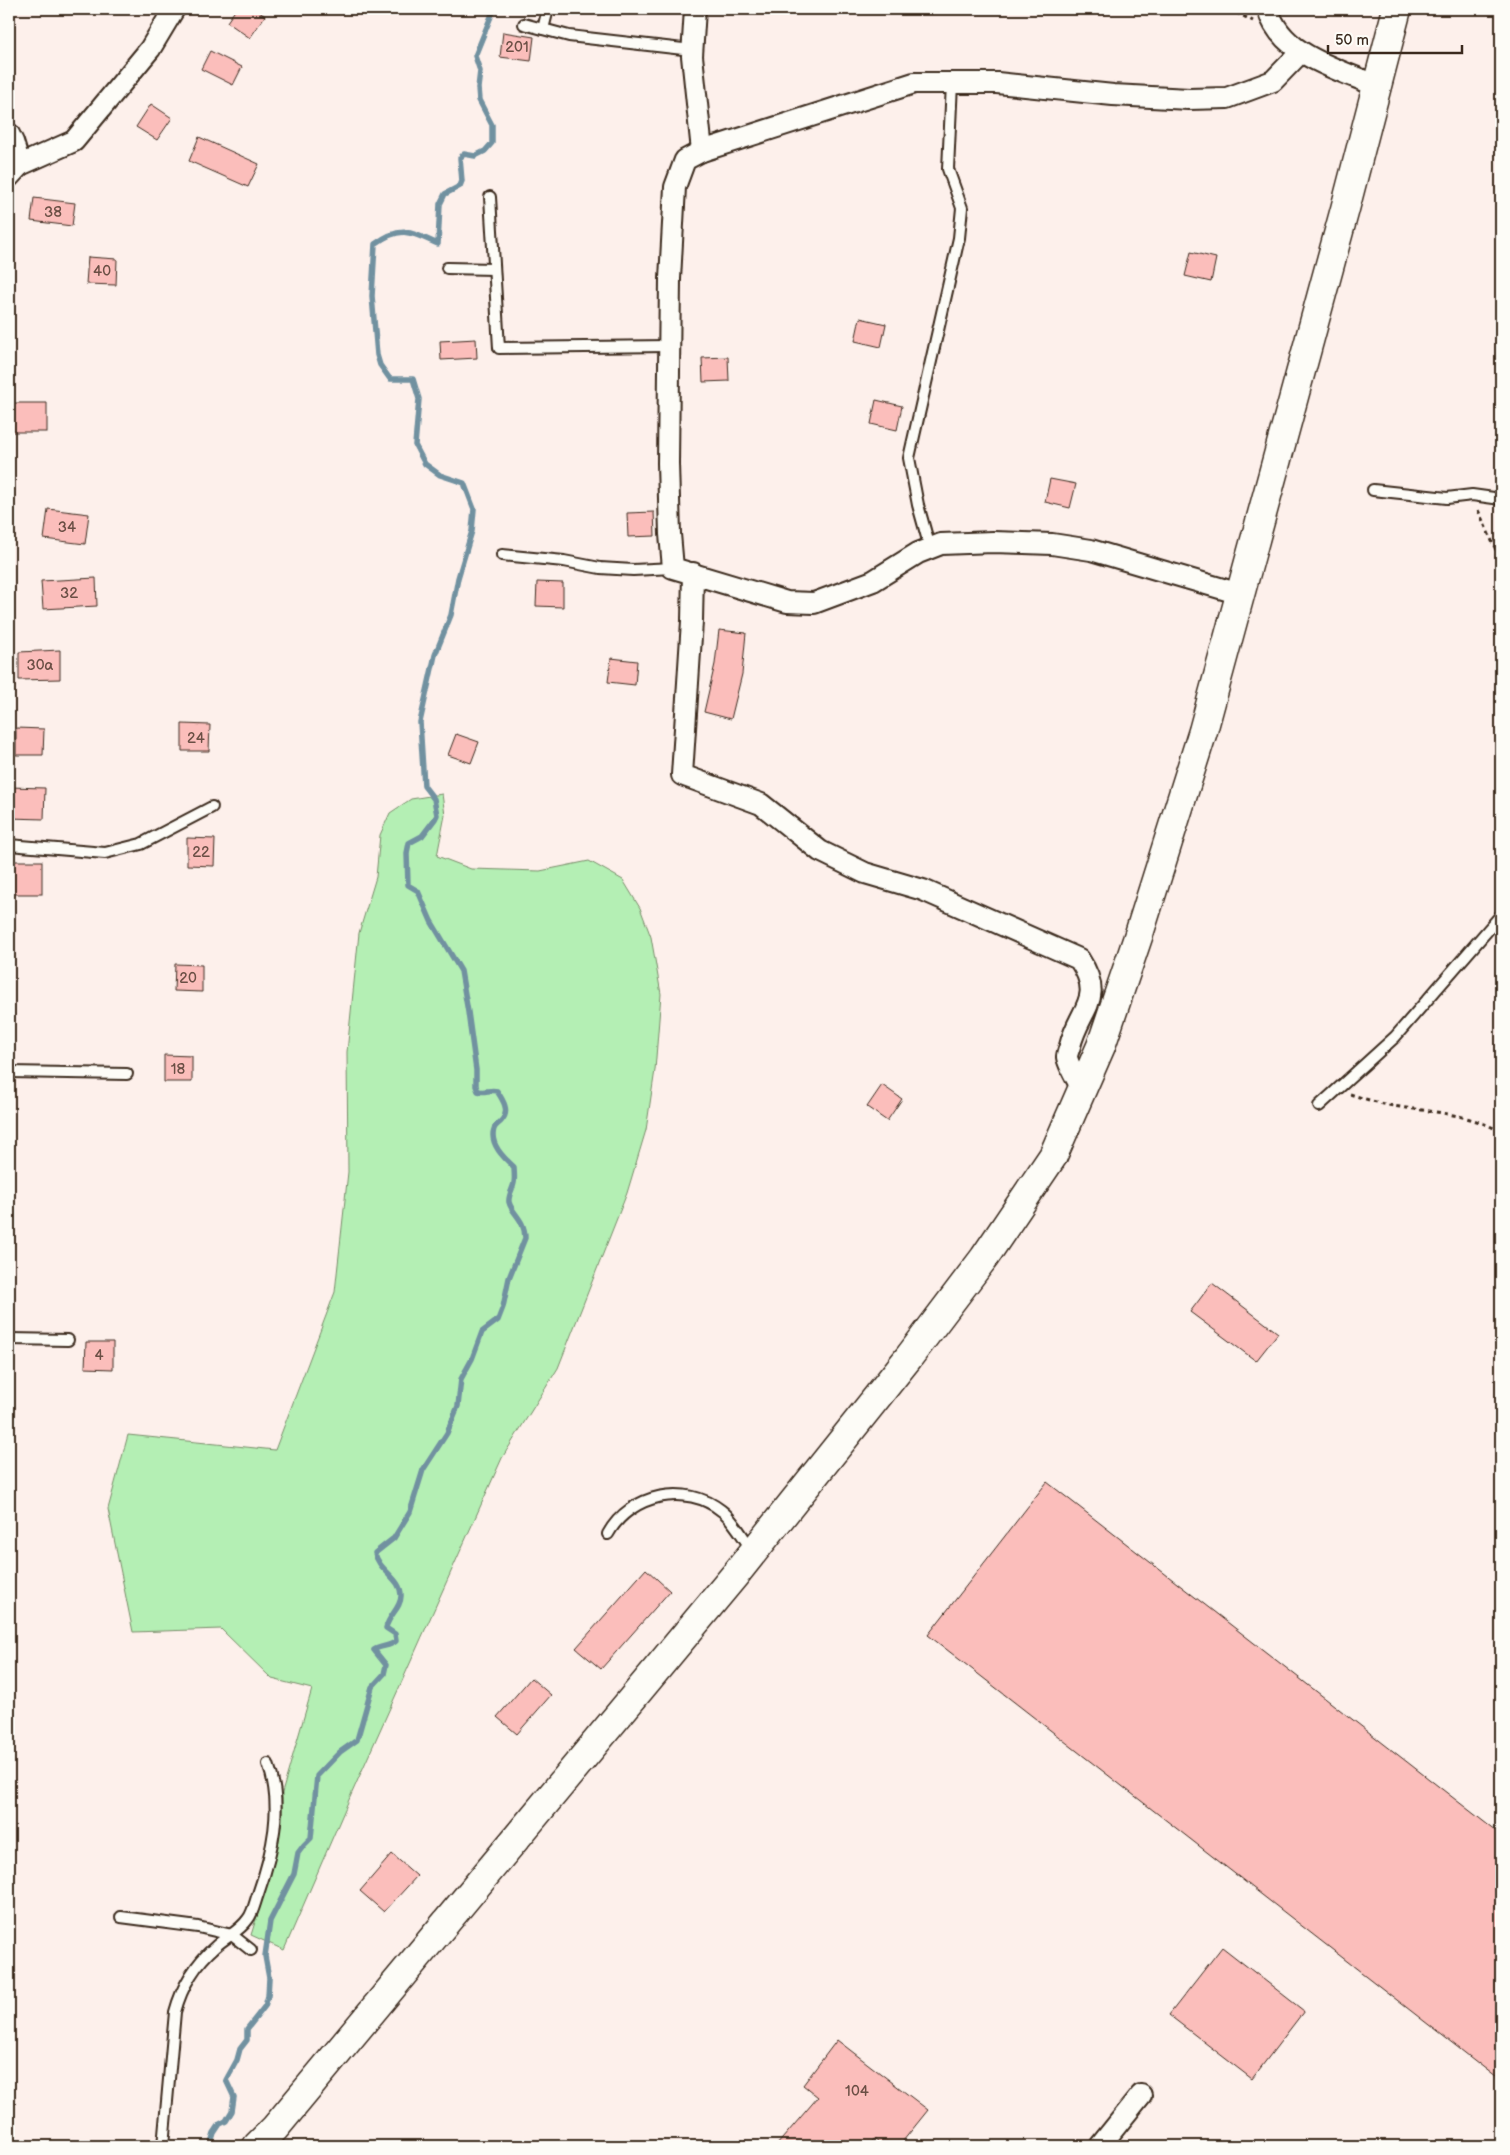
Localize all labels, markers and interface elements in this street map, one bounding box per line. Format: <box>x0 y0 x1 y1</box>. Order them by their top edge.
scale bar <box>1328 22 1461 54</box>
text: 50 m <box>1335 31 1369 50</box>
house number: 201 <box>505 38 529 57</box>
house number: 38 <box>44 203 62 222</box>
house number: 40 <box>93 262 111 281</box>
house number: 34 <box>58 518 76 537</box>
house number: 32 <box>60 584 78 603</box>
house number: 30а <box>27 656 54 675</box>
house number: 24 <box>187 729 205 748</box>
house number: 22 <box>192 843 210 862</box>
house number: 20 <box>179 969 197 988</box>
house number: 18 <box>171 1060 186 1079</box>
house number: 4 <box>94 1346 104 1365</box>
house number: 104 <box>845 2082 869 2101</box>

